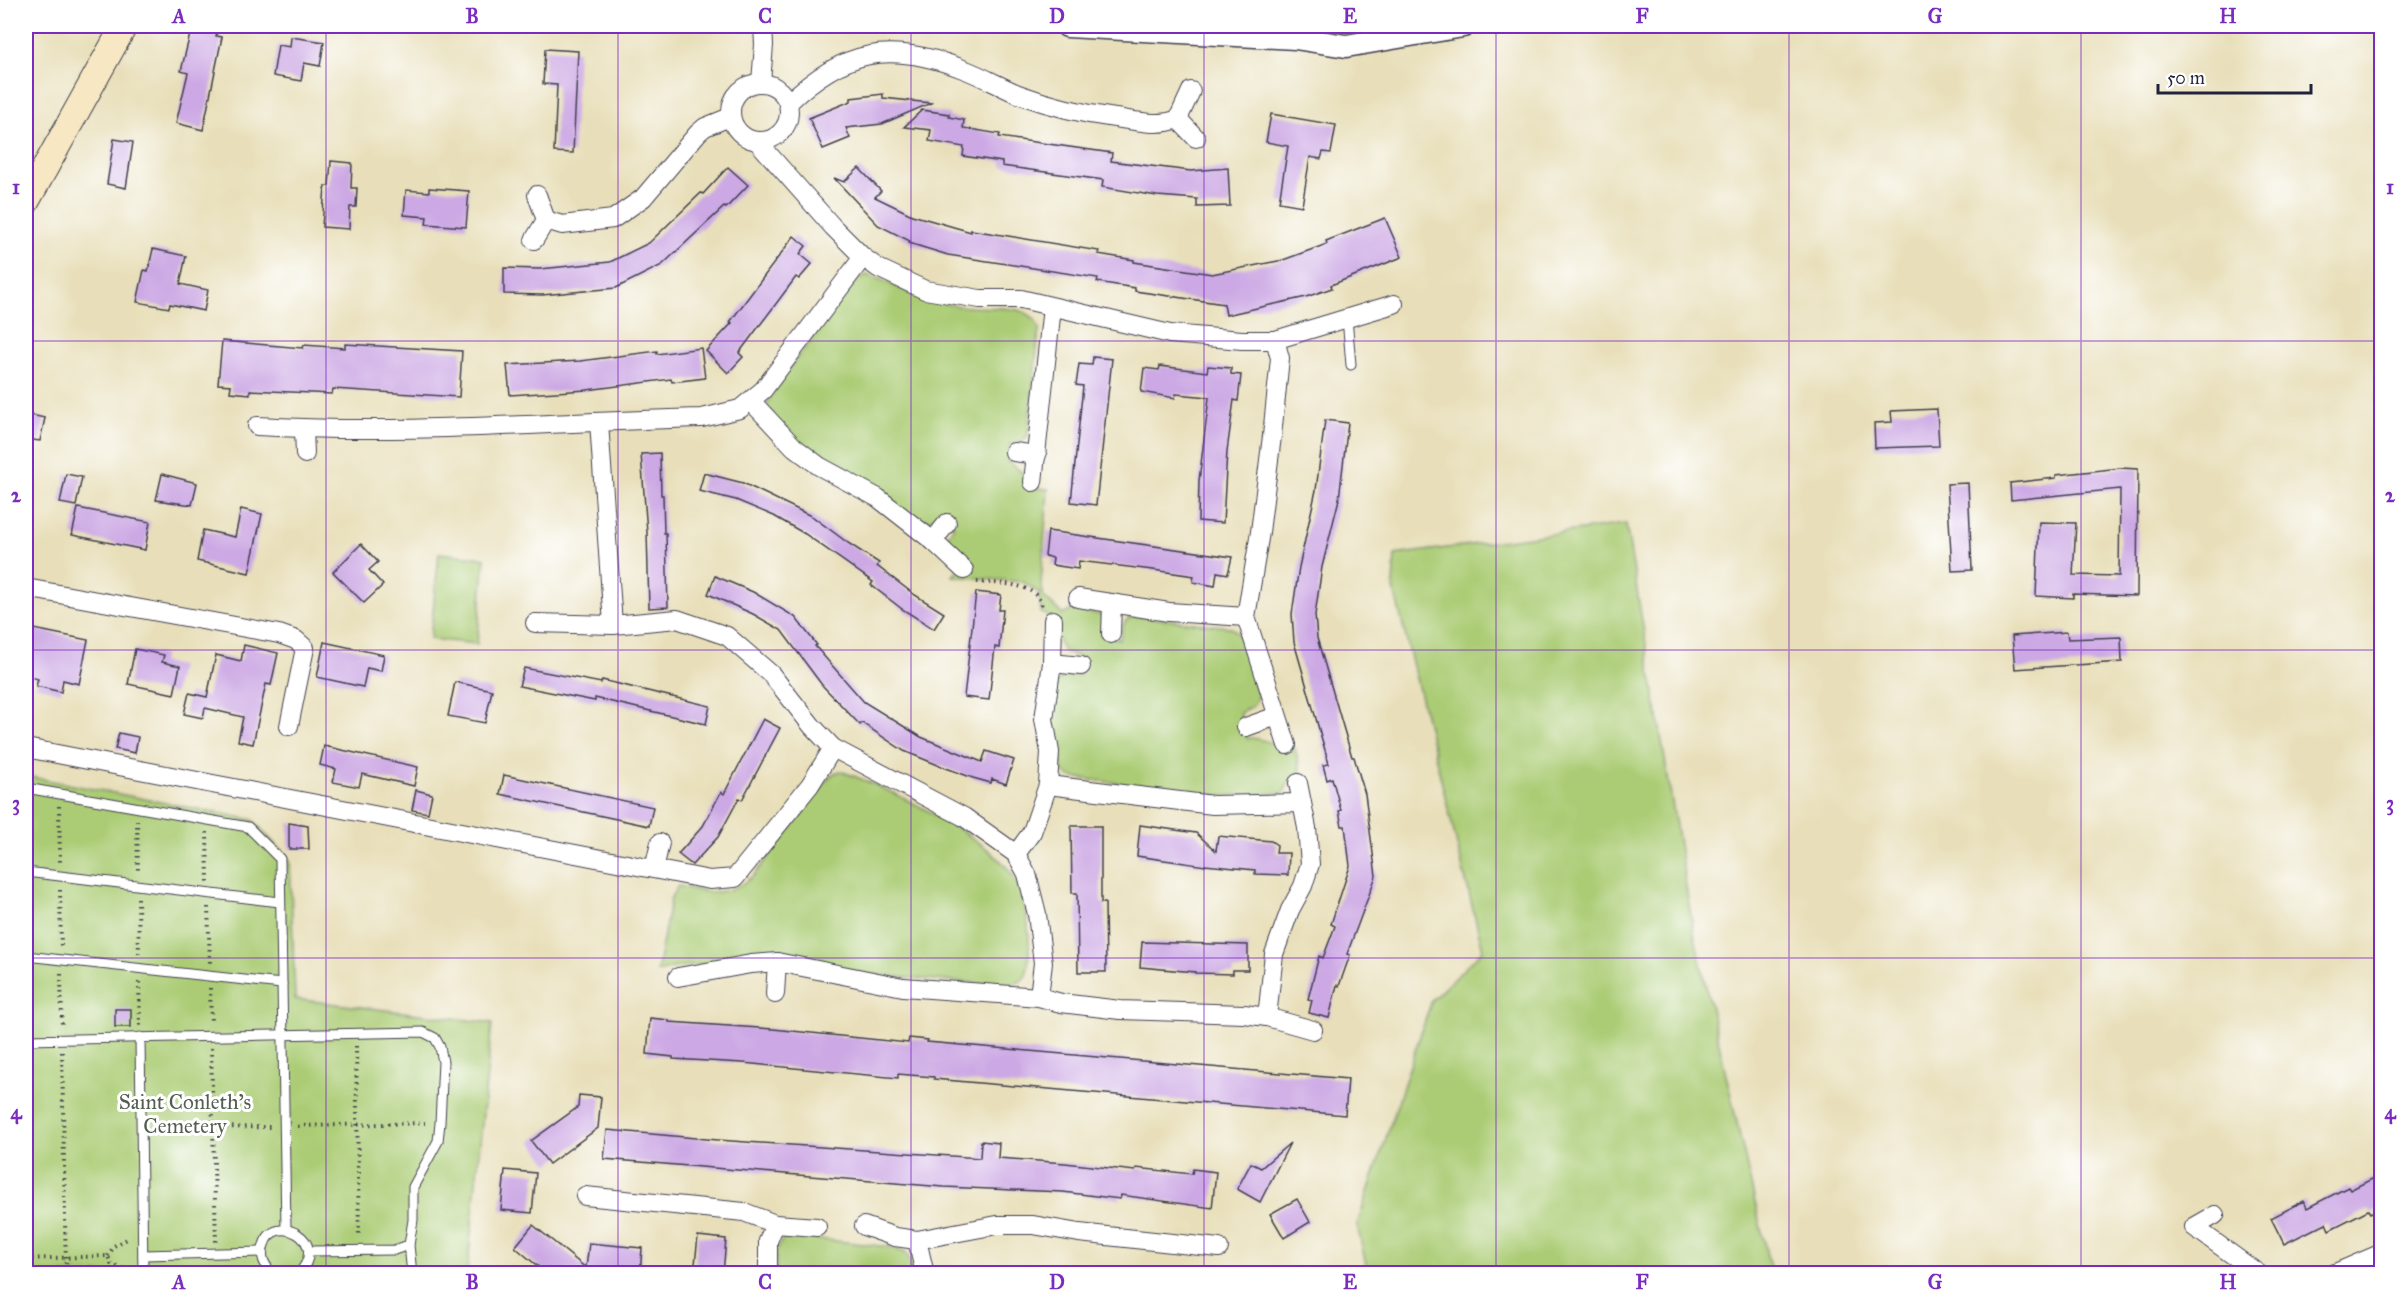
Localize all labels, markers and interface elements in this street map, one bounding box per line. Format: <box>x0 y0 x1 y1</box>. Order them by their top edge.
text: A <box>170 4 186 28</box>
text: B <box>465 4 479 28</box>
text: C <box>758 4 772 28</box>
text: D <box>1049 4 1065 28</box>
text: E <box>1343 4 1358 28</box>
text: F <box>1635 4 1649 28</box>
text: G <box>1928 4 1943 28</box>
text: H <box>2219 4 2237 28</box>
scale bar <box>2158 57 2311 95</box>
text: 50 m <box>2167 67 2205 89</box>
text: 1 <box>12 175 20 199</box>
text: 1 <box>2386 175 2394 199</box>
text: 2 <box>11 483 22 507</box>
text: 2 <box>2385 483 2396 507</box>
text: 3 <box>12 791 20 816</box>
text: 3 <box>2386 791 2394 816</box>
park label: Saint Conleth's Cemetery <box>119 1089 251 1139</box>
text: 4 <box>10 1100 22 1125</box>
text: 4 <box>2384 1100 2396 1125</box>
text: A <box>170 1270 186 1294</box>
text: B <box>465 1270 479 1294</box>
text: C <box>758 1270 772 1294</box>
text: D <box>1049 1270 1065 1294</box>
text: E <box>1343 1270 1358 1294</box>
text: F <box>1635 1270 1649 1294</box>
text: G <box>1928 1270 1943 1294</box>
text: H <box>2219 1270 2237 1294</box>

